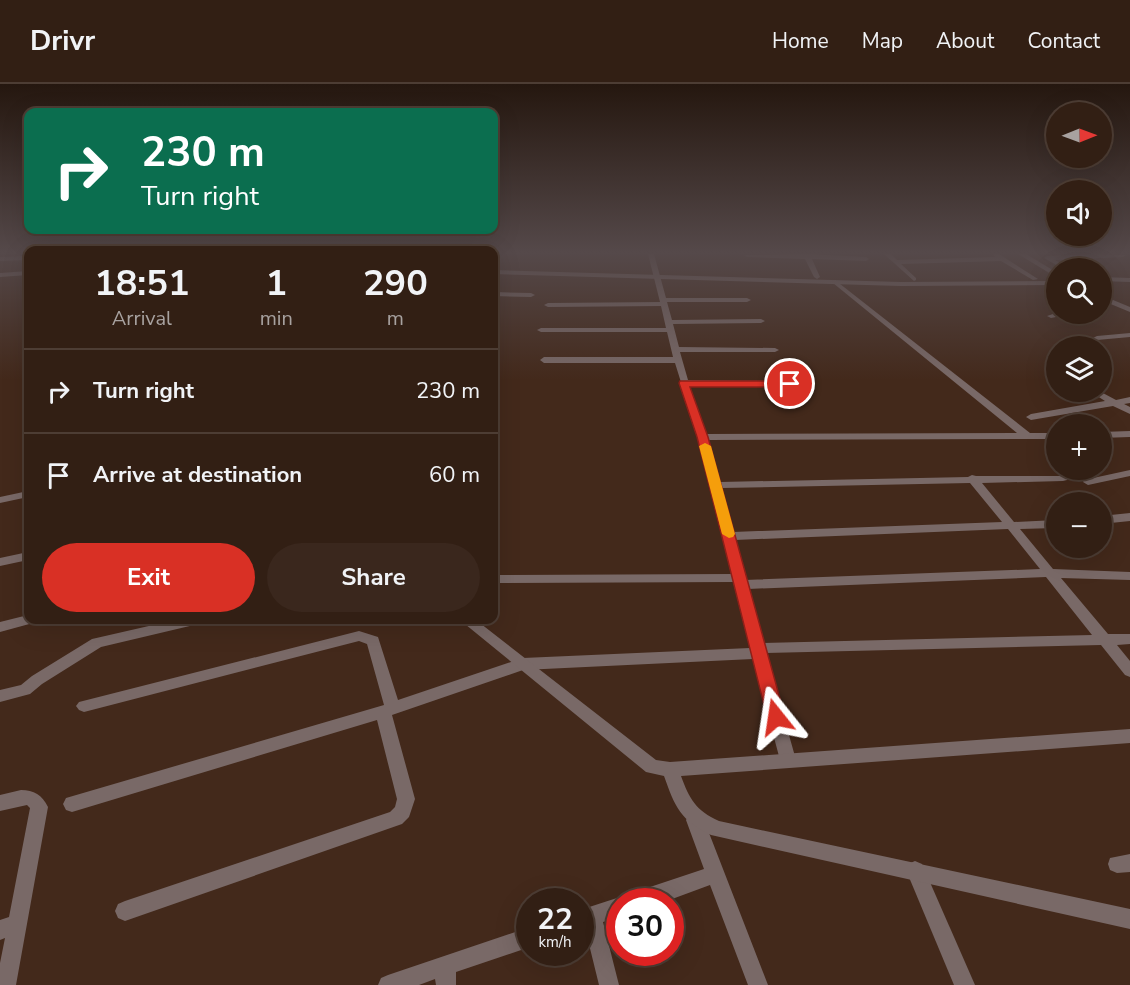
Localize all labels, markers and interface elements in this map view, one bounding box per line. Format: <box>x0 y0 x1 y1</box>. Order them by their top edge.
text: Drivr <box>30 22 95 60</box>
text: Home <box>772 27 829 55</box>
text: Map <box>862 27 903 55</box>
text: About <box>936 27 994 55</box>
text: Contact <box>1027 27 1100 55</box>
north arrow <box>1046 102 1112 168</box>
map controls <box>1046 102 1112 558</box>
text: 230 m <box>141 124 265 181</box>
icon: right <box>42 132 120 210</box>
text: Turn right <box>141 178 259 215</box>
button: sound <box>1046 180 1112 246</box>
button: search <box>1046 258 1112 324</box>
text: 18:51 <box>94 259 190 308</box>
text: 1 <box>265 259 287 308</box>
text: 290 <box>363 259 428 308</box>
text: Arrival <box>112 305 172 332</box>
text: min <box>260 305 293 332</box>
text: m <box>387 305 404 332</box>
button: layers <box>1046 336 1112 402</box>
pin <box>764 358 815 409</box>
icon: arrive <box>773 367 806 400</box>
icon: right <box>42 375 75 408</box>
text: Turn right <box>93 376 194 406</box>
text: 230 m <box>416 376 480 406</box>
button: + <box>1046 414 1112 480</box>
icon: arrive <box>42 459 75 492</box>
text: Arrive at destination <box>93 460 302 490</box>
text: 60 m <box>429 460 480 490</box>
button: − <box>1046 492 1112 558</box>
button: Exit <box>42 543 255 612</box>
button: Share <box>267 543 480 612</box>
position arrow <box>744 685 808 749</box>
speed limit sign: 30 <box>606 888 684 966</box>
text: 22 <box>537 899 573 940</box>
text: km/h <box>538 932 572 952</box>

